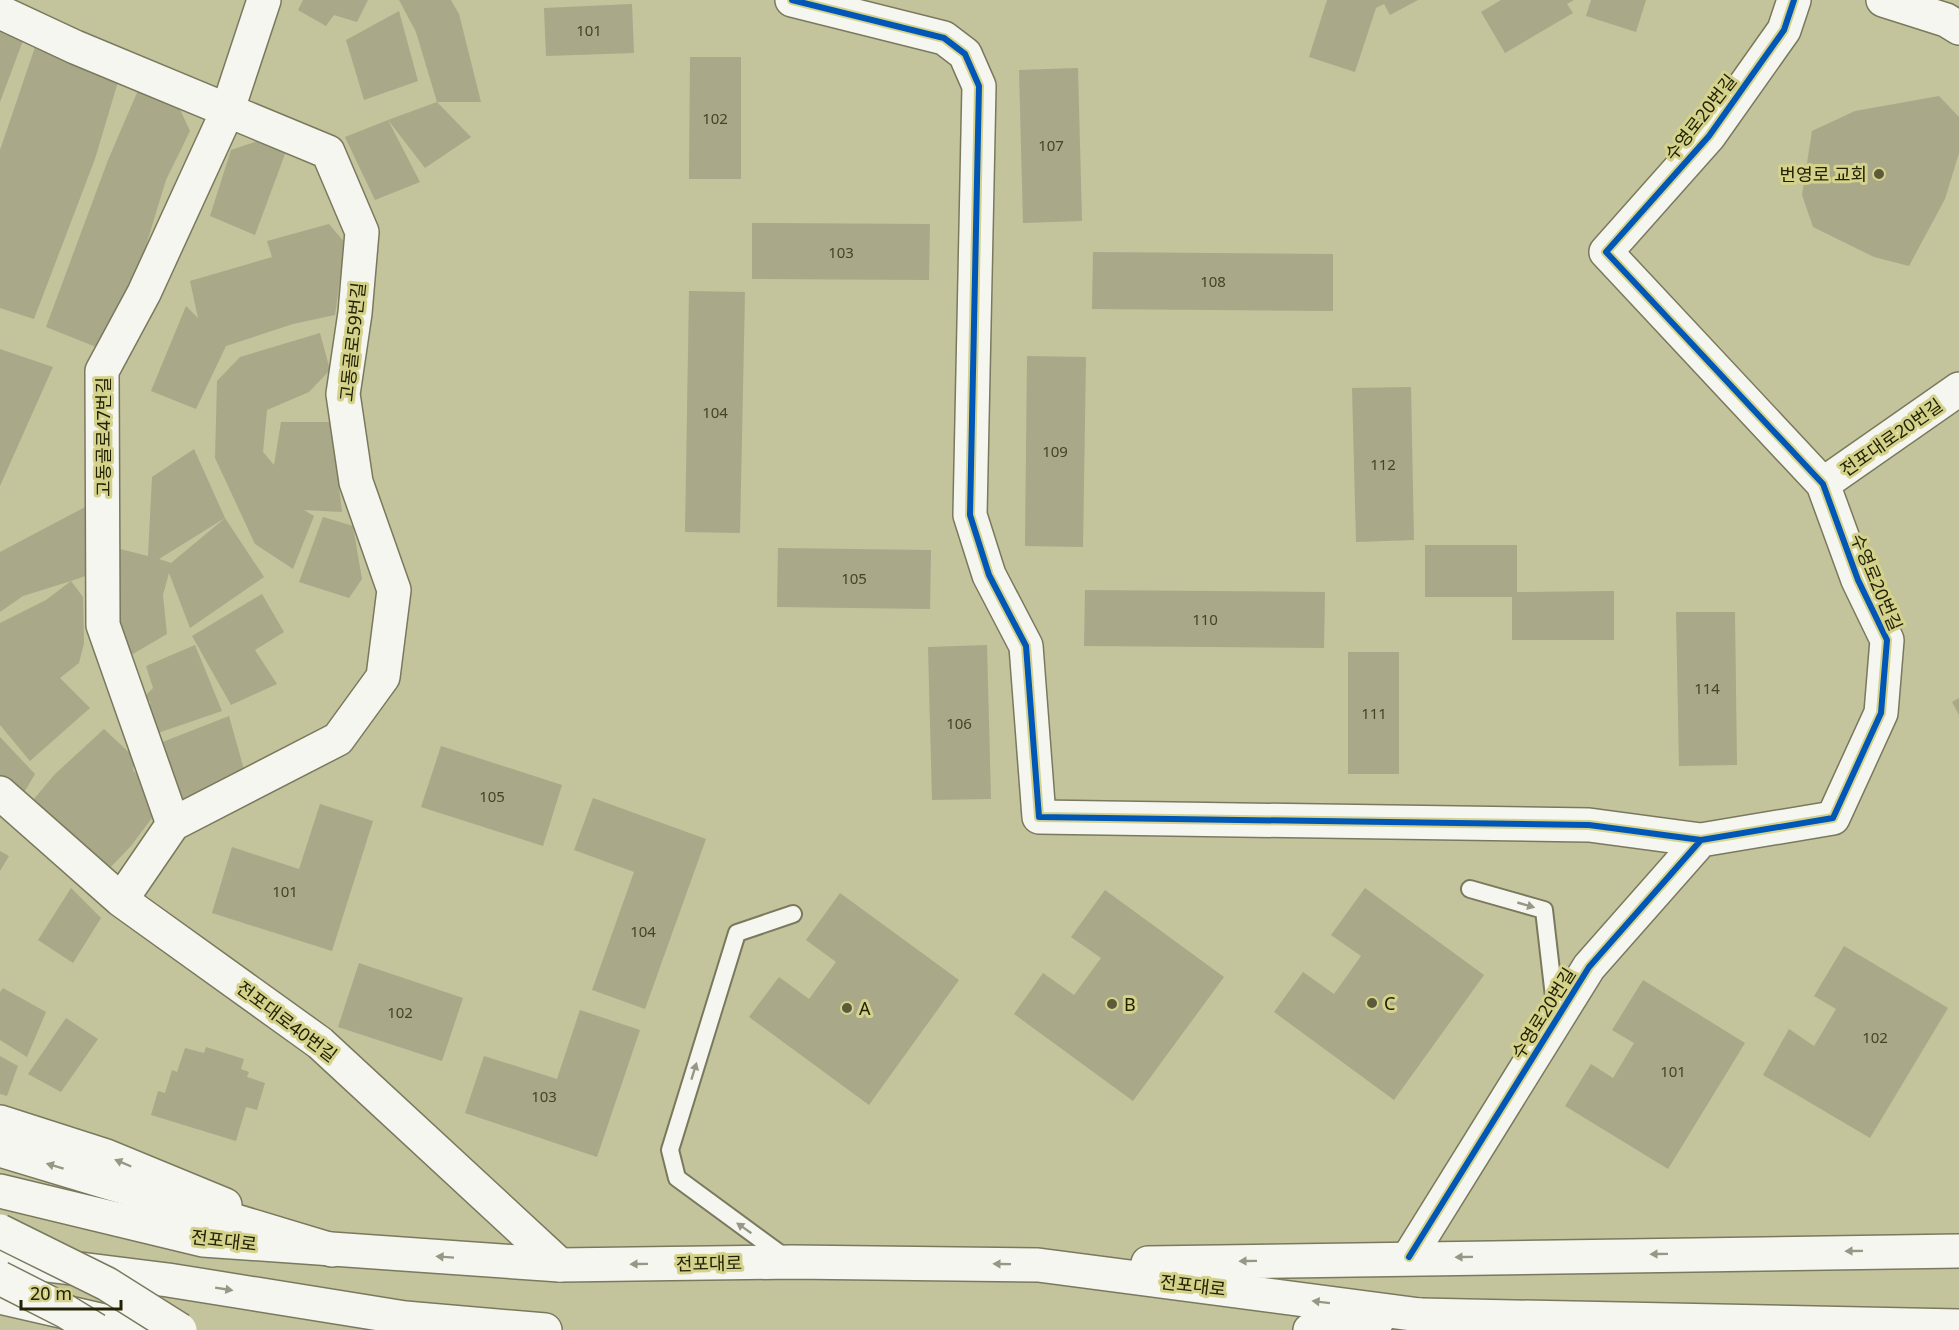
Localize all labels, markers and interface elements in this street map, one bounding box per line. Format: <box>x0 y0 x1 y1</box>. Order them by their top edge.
house number: 101 <box>576 20 602 40</box>
street label: 수영로20번길 <box>1659 69 1741 165</box>
house number: 102 <box>702 108 728 128</box>
house number: 107 <box>1038 135 1064 155</box>
place label: 번영로 교회 <box>1780 162 1867 186</box>
marker: 번영로 교회 <box>1872 167 1886 181</box>
house number: 103 <box>828 242 854 262</box>
house number: 108 <box>1200 271 1226 291</box>
street label: 고동골로59번길 <box>334 281 370 403</box>
street label: 고동골로47번길 <box>91 377 115 497</box>
street label: 전포대로20번길 <box>1835 393 1947 481</box>
house number: 104 <box>702 402 728 422</box>
house number: 109 <box>1042 441 1068 461</box>
house number: 112 <box>1370 454 1396 474</box>
street label: 수영로20번길 <box>1846 530 1908 634</box>
house number: 105 <box>841 568 867 588</box>
house number: 110 <box>1192 609 1218 629</box>
house number: 114 <box>1694 678 1720 698</box>
house number: 111 <box>1361 703 1387 723</box>
house number: 106 <box>946 713 972 733</box>
house number: 105 <box>479 786 505 806</box>
house number: 101 <box>272 881 298 901</box>
one-way arrow <box>1517 900 1535 910</box>
house number: 104 <box>630 921 656 941</box>
street label: 수영로20번길 <box>1505 963 1581 1063</box>
street label: 전포대로40번길 <box>232 975 342 1067</box>
place label: C <box>1384 991 1395 1015</box>
place label: B <box>1124 992 1136 1016</box>
place label: A <box>859 996 871 1020</box>
marker: C <box>1365 996 1379 1010</box>
marker: B <box>1105 997 1119 1011</box>
marker: A <box>840 1001 854 1015</box>
house number: 102 <box>387 1002 413 1022</box>
house number: 102 <box>1862 1027 1888 1047</box>
house number: 101 <box>1660 1061 1686 1081</box>
one-way arrow <box>690 1062 699 1080</box>
house number: 103 <box>531 1086 557 1106</box>
one-way arrow <box>114 1158 132 1167</box>
one-way arrow <box>46 1161 64 1170</box>
one-way arrow <box>736 1223 752 1234</box>
street label: 전포대로 <box>190 1224 258 1256</box>
one-way arrow <box>1844 1247 1863 1256</box>
one-way arrow <box>1649 1249 1668 1259</box>
street label: 전포대로 <box>676 1250 742 1276</box>
one-way arrow <box>1454 1252 1473 1261</box>
one-way arrow <box>435 1253 454 1262</box>
one-way arrow <box>1238 1256 1257 1265</box>
one-way arrow <box>630 1259 649 1268</box>
one-way arrow <box>993 1260 1012 1269</box>
street label: 전포대로 <box>1159 1269 1227 1301</box>
scale bar <box>21 1273 122 1311</box>
text: 20 m <box>30 1281 72 1305</box>
one-way arrow <box>215 1285 234 1294</box>
one-way arrow <box>1311 1297 1330 1307</box>

